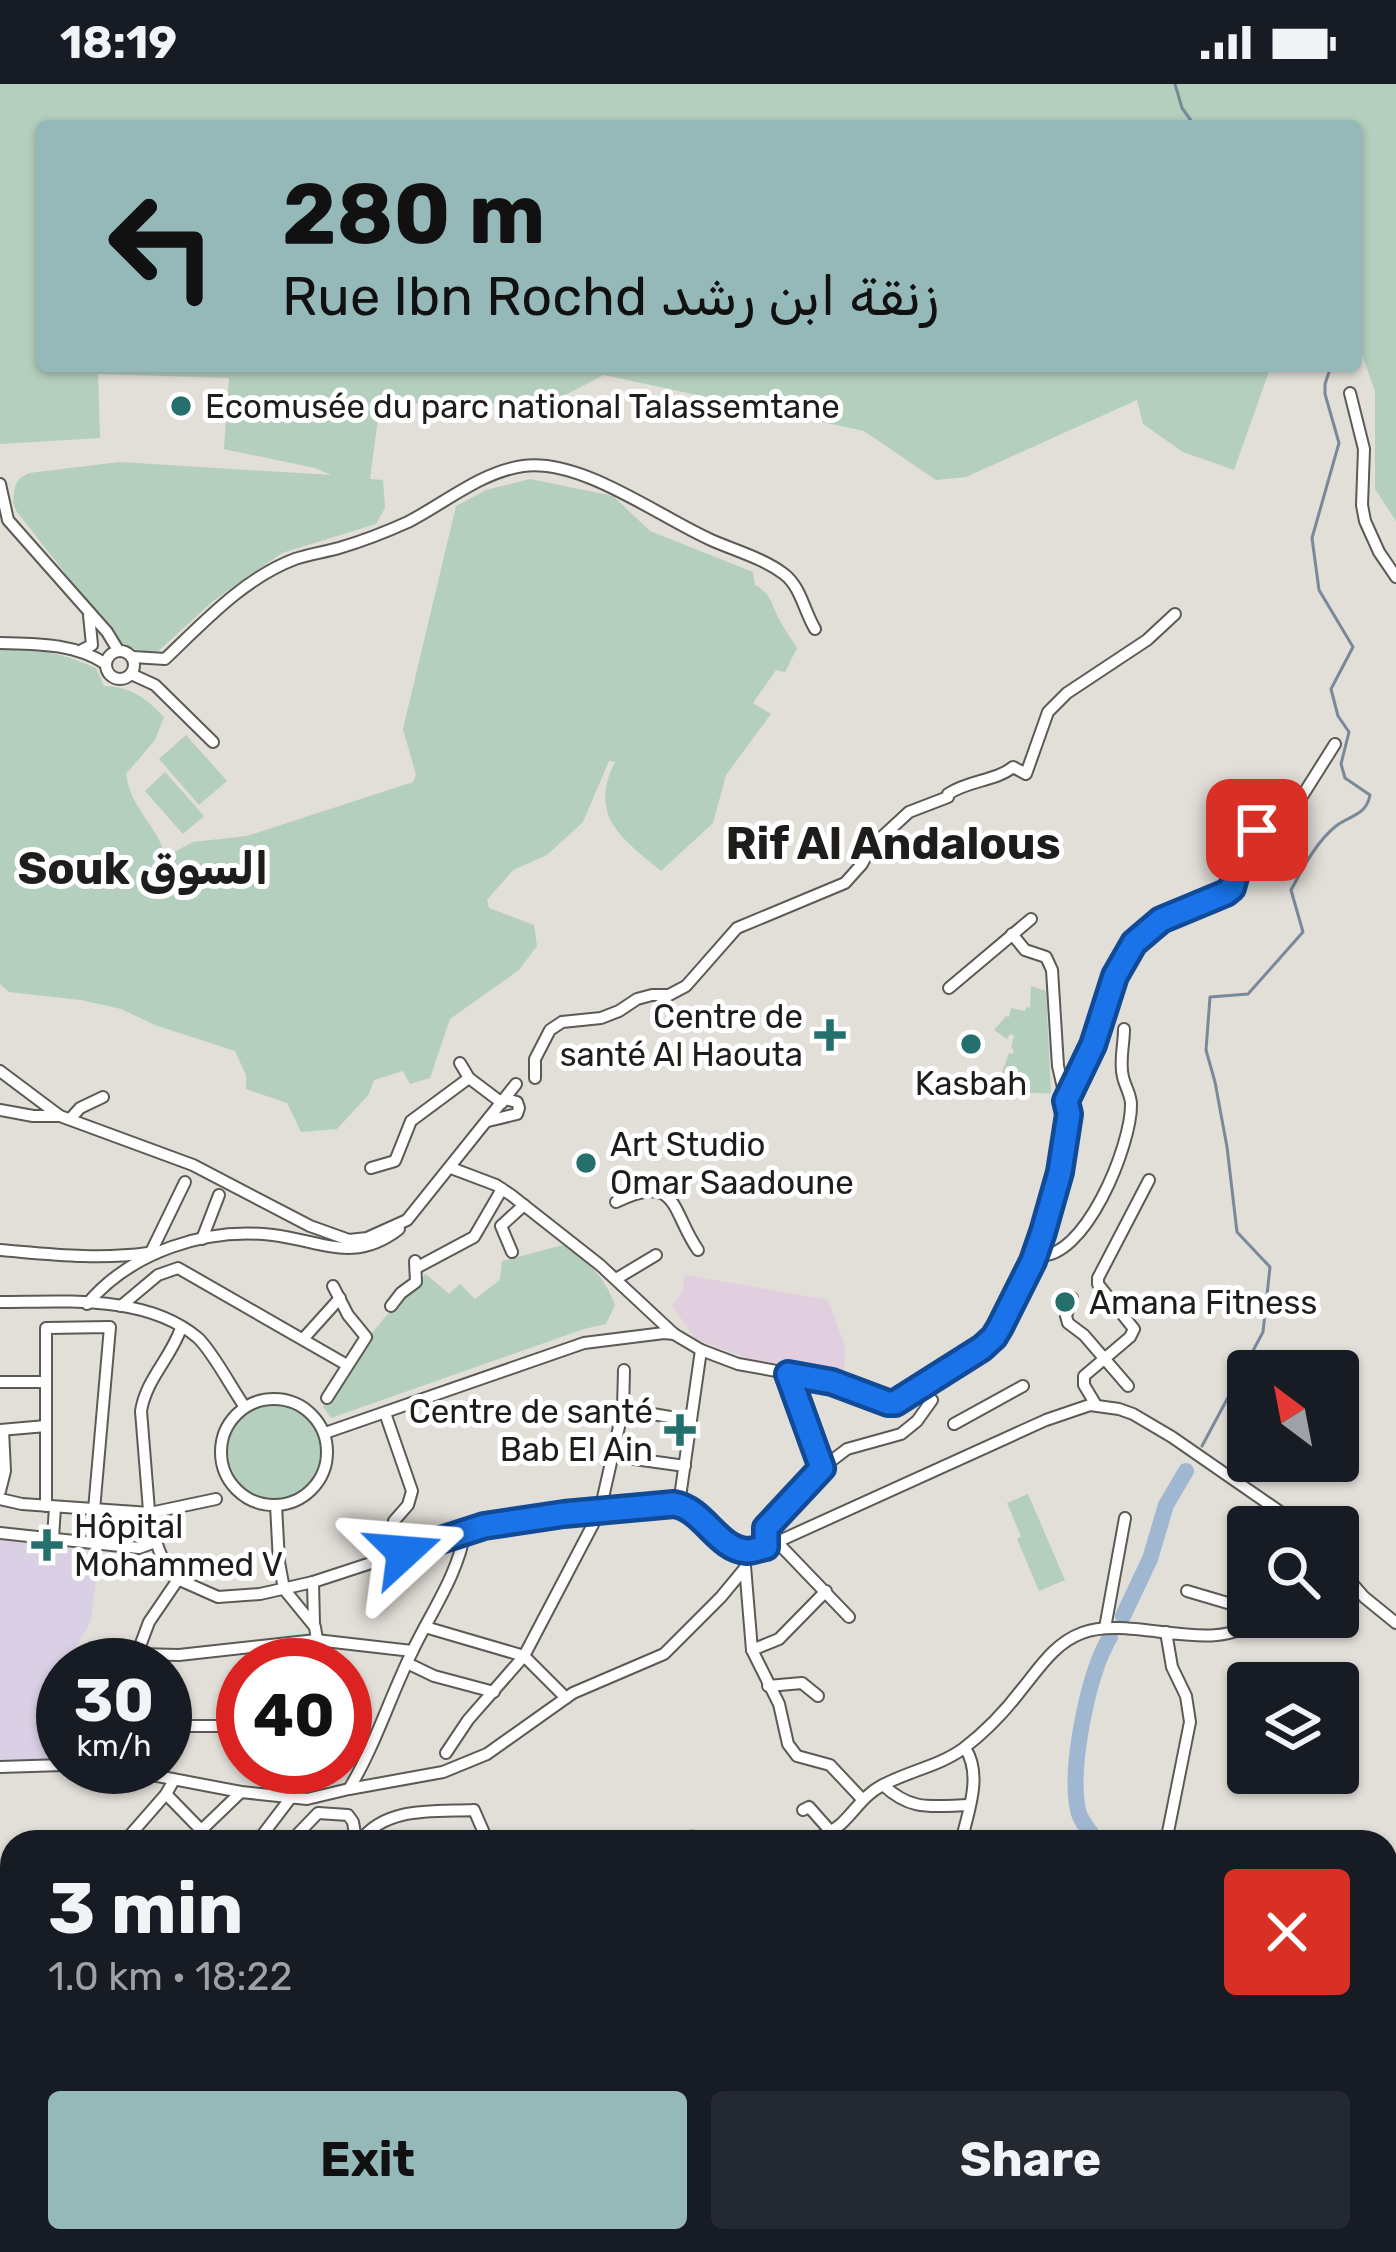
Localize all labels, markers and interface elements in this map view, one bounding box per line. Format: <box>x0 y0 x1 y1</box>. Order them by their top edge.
text: 18:19 <box>60 16 177 69</box>
text: 280 m <box>282 164 545 264</box>
icon: left <box>84 168 240 324</box>
text: Rue Ibn Rochd زنقة ابن رشد <box>282 265 939 329</box>
place label: Ecomusée du parc national Talassemtane <box>205 387 840 426</box>
marker: Ecomusée du parc national Talassemtane <box>168 393 194 419</box>
pin <box>1206 779 1308 881</box>
icon: arrive <box>1224 797 1290 863</box>
district label: Rif Al Andalous <box>725 817 1061 870</box>
district label: Souk السوق <box>17 842 269 895</box>
place label: Centre de santé Al Haouta <box>560 997 803 1074</box>
marker: Centre de santé Al Haouta <box>814 1019 846 1051</box>
marker: Kasbah <box>958 1031 984 1057</box>
place label: Kasbah <box>915 1064 1027 1103</box>
place label: Art Studio Omar Saadoune <box>610 1125 854 1202</box>
marker: Art Studio Omar Saadoune <box>573 1150 599 1176</box>
place label: Amana Fitness <box>1089 1283 1317 1322</box>
marker: Amana Fitness <box>1052 1289 1078 1315</box>
north arrow <box>1227 1350 1359 1482</box>
map controls <box>1227 1350 1359 1794</box>
place label: Centre de santé Bab El Ain <box>409 1392 653 1469</box>
marker: Centre de santé Bab El Ain <box>664 1414 696 1446</box>
position arrow <box>341 1489 467 1615</box>
button: search <box>1227 1506 1359 1638</box>
place label: Hôpital Mohammed V <box>74 1507 283 1584</box>
marker: Hôpital Mohammed V <box>31 1529 63 1561</box>
speed limit sign: 40 <box>216 1638 372 1794</box>
button: layers <box>1227 1662 1359 1794</box>
text: 30 <box>74 1665 154 1736</box>
text: km/h <box>77 1728 151 1764</box>
text: 3 min <box>48 1866 244 1951</box>
button: close <box>1224 1869 1350 1995</box>
text: 1.0 km · 18:22 <box>48 1954 292 2000</box>
button: Exit <box>48 2091 687 2229</box>
button: Share <box>711 2091 1350 2229</box>

